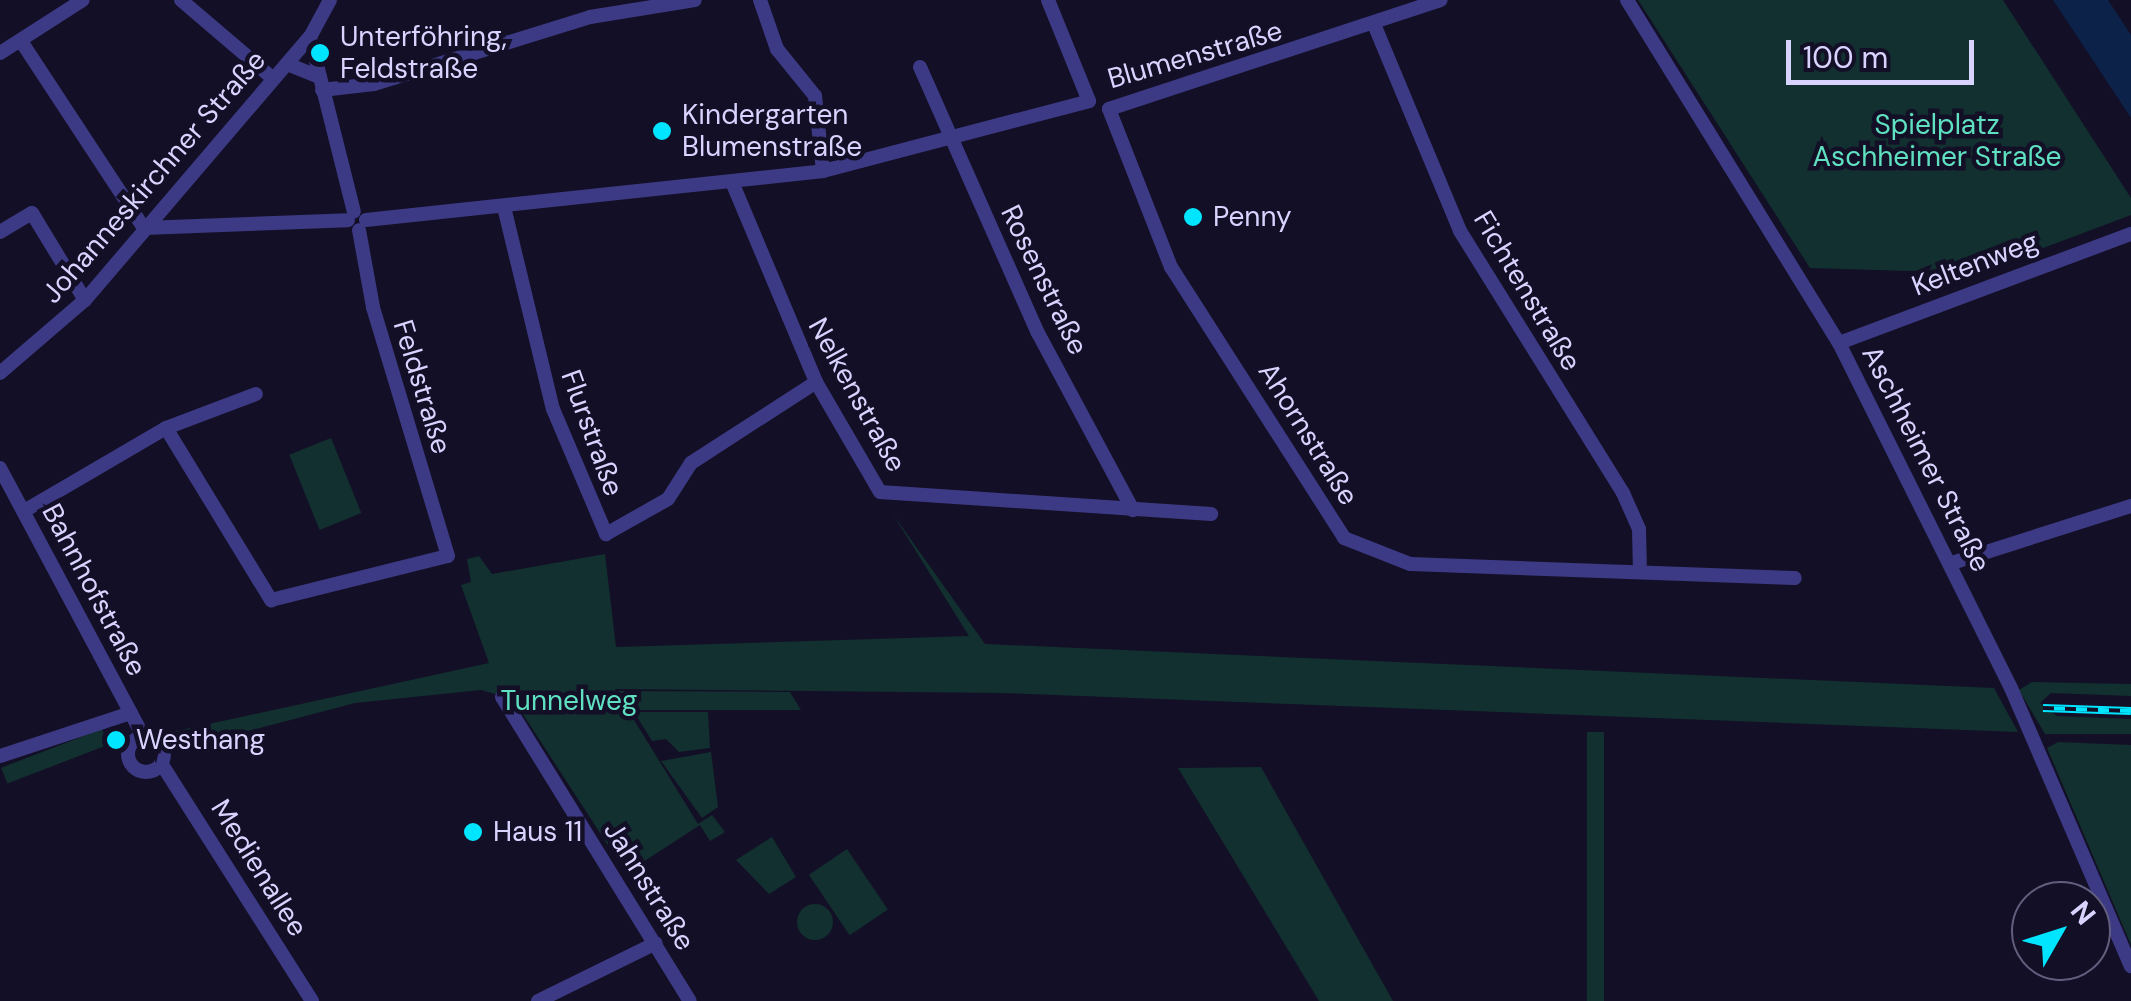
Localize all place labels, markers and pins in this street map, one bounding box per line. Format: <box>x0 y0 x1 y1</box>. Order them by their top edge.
place label: Unterföhring, Feldstraße <box>340 20 507 86</box>
marker: Unterföhring, Feldstraße <box>309 42 331 64</box>
place label: Kindergarten Blumenstraße <box>682 98 862 164</box>
marker: Kindergarten Blumenstraße <box>651 120 673 142</box>
place label: Penny <box>1213 200 1292 234</box>
marker: Penny <box>1182 206 1204 228</box>
place label: Westhang <box>136 723 265 757</box>
marker: Westhang <box>105 729 127 751</box>
place label: Haus 11 <box>493 815 582 849</box>
marker: Haus 11 <box>462 821 484 843</box>

